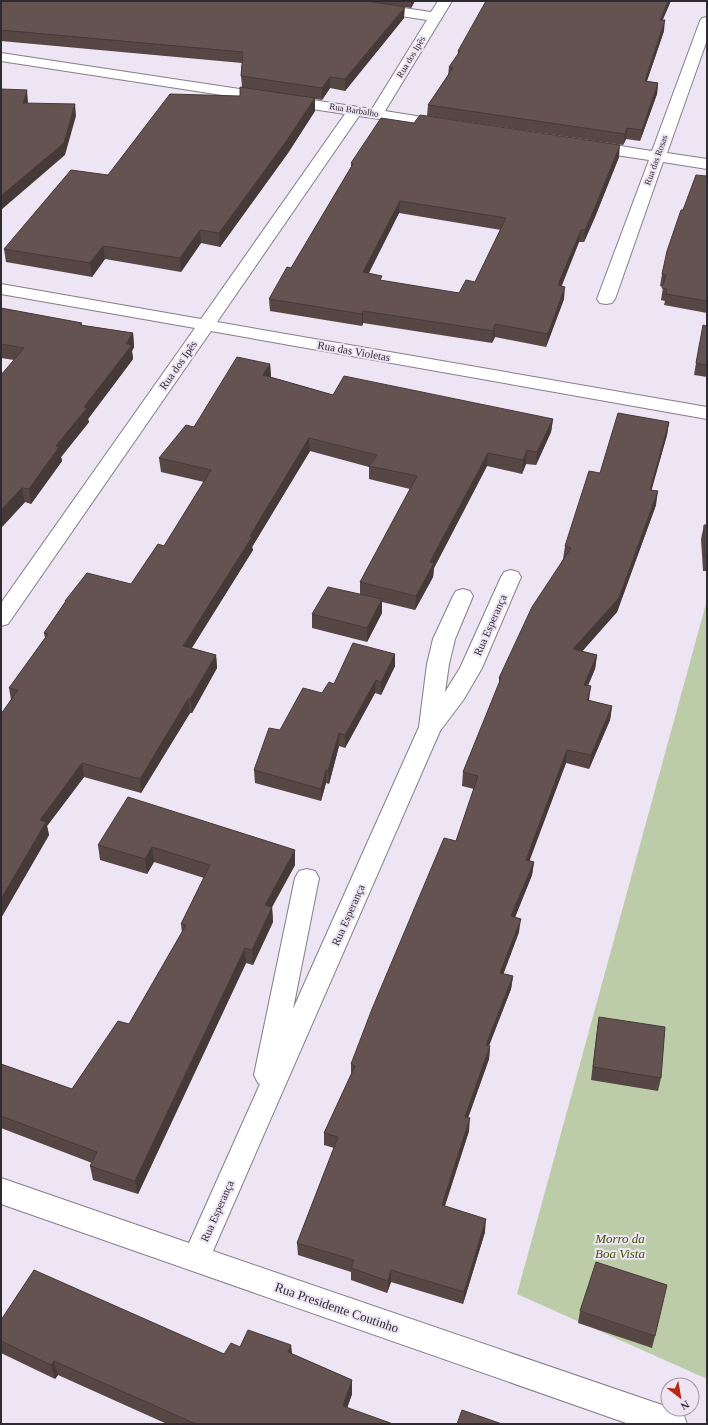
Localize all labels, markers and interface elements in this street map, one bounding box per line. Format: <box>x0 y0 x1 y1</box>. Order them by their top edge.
street label: Rua dos Ipês <box>395 34 428 80</box>
street label: Rua Barbalho <box>329 101 380 119</box>
street label: Rua das Rosas <box>642 133 670 186</box>
street label: Rua dos Ipês <box>157 338 199 392</box>
street label: Rua das Violetas <box>317 339 391 363</box>
street label: Rua Esperança <box>471 592 509 657</box>
street label: Rua Esperança <box>329 882 367 947</box>
street label: Rua Esperança <box>198 1178 236 1243</box>
park label: Morro da Boa Vista <box>594 1231 645 1261</box>
street label: Rua Presidente Coutinho <box>273 1279 401 1336</box>
north arrow <box>660 1377 700 1417</box>
text: N <box>679 1398 692 1413</box>

